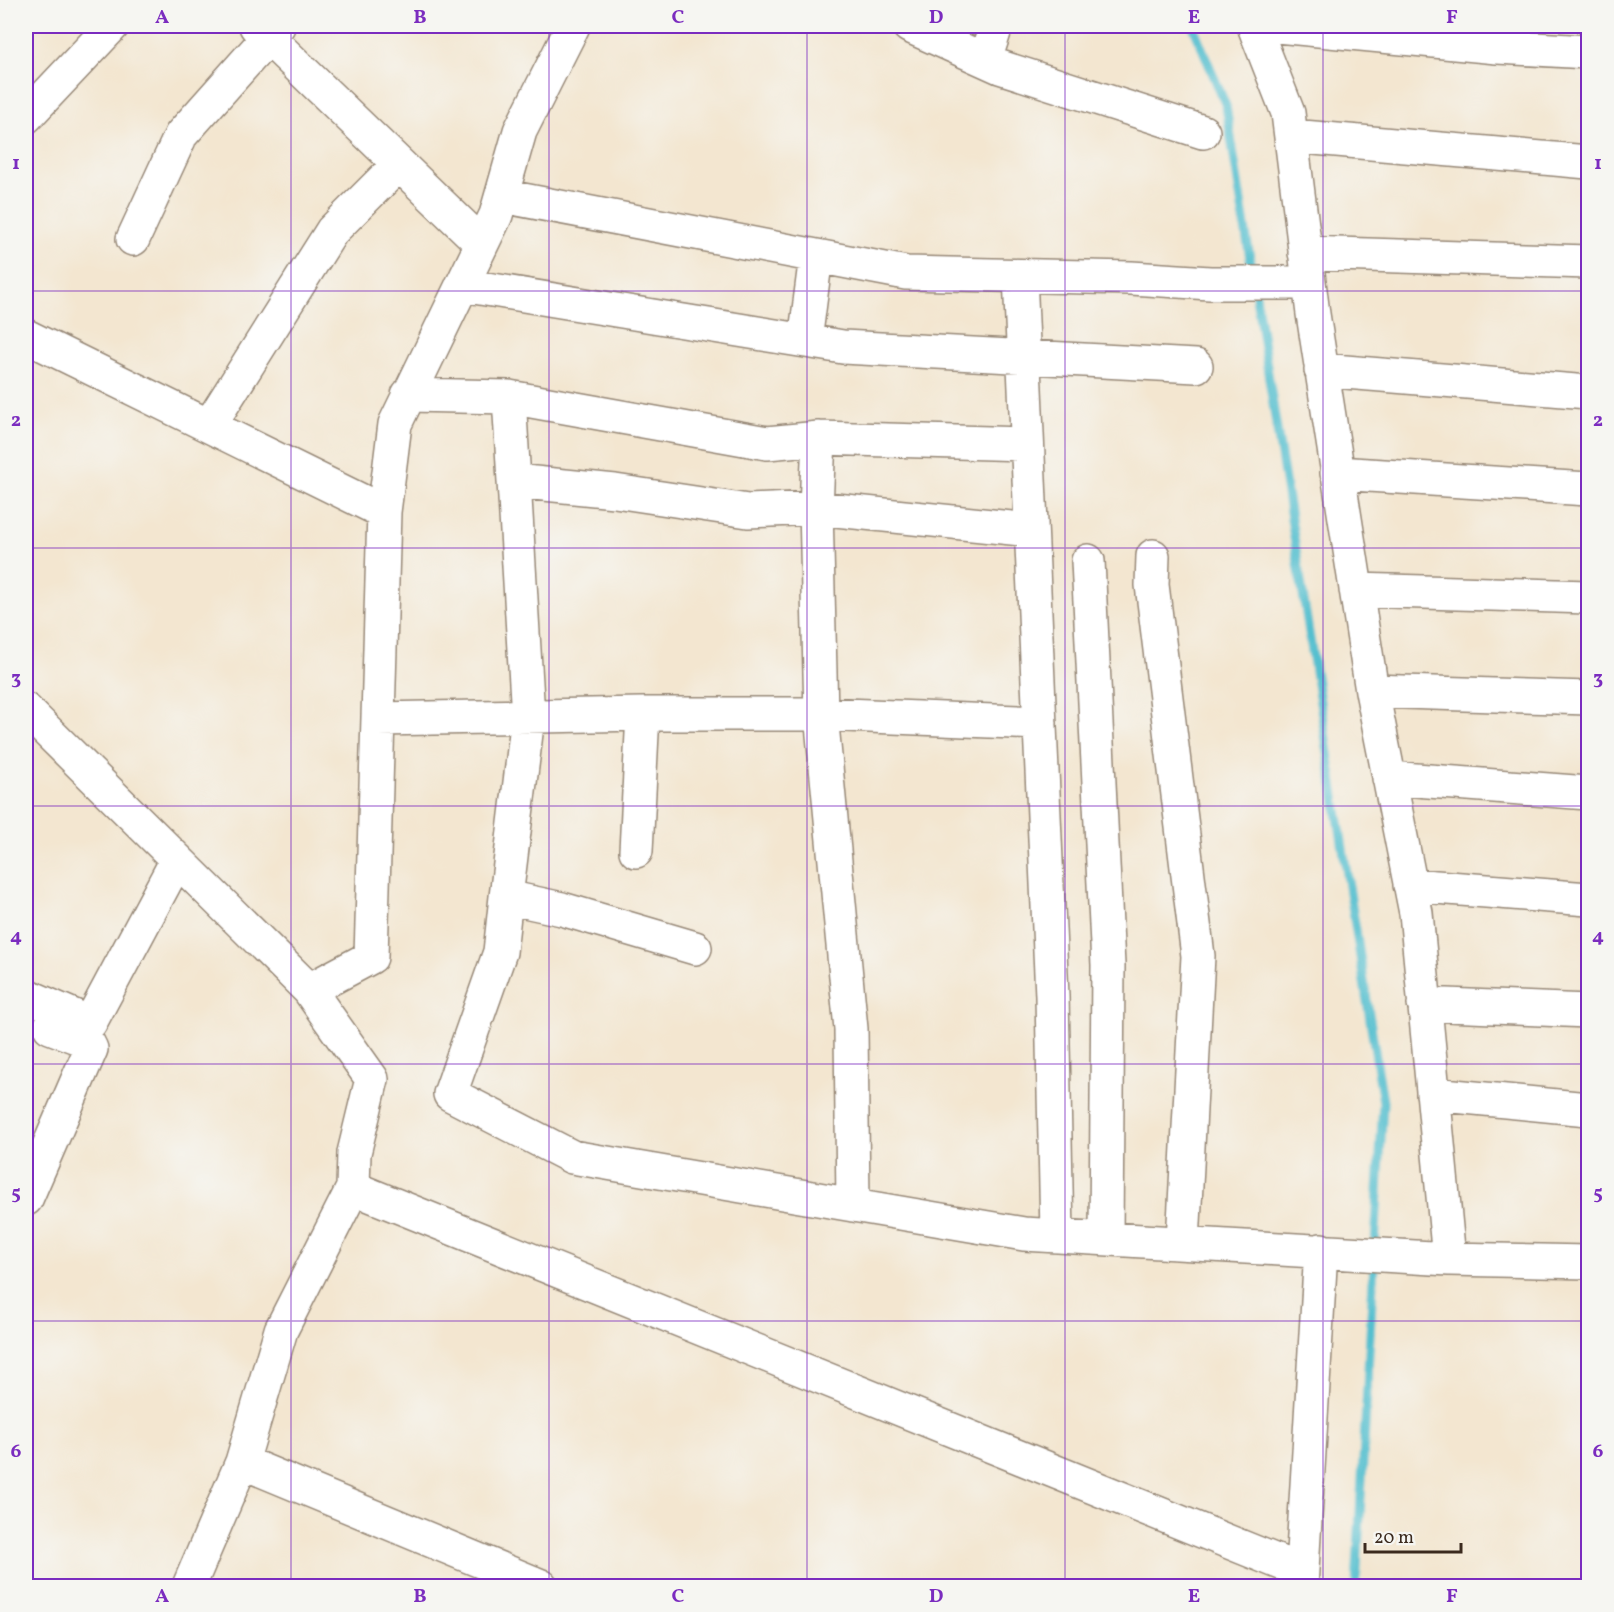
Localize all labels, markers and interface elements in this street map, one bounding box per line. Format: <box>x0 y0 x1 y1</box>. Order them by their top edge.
text: A <box>155 4 169 32</box>
text: B <box>413 4 427 32</box>
text: C <box>672 4 685 32</box>
text: D <box>929 4 943 32</box>
text: E <box>1188 4 1200 32</box>
text: F <box>1446 4 1458 32</box>
text: 1 <box>12 150 20 178</box>
text: 1 <box>1594 150 1602 178</box>
text: 2 <box>11 407 21 435</box>
text: 2 <box>1593 407 1603 435</box>
text: 3 <box>11 665 21 693</box>
text: 3 <box>1593 665 1603 693</box>
text: 4 <box>10 923 22 951</box>
text: 4 <box>1592 923 1604 951</box>
text: 5 <box>11 1180 21 1208</box>
text: 5 <box>1593 1180 1603 1208</box>
text: 6 <box>11 1438 22 1466</box>
text: 6 <box>1593 1438 1604 1466</box>
scale bar <box>1365 1516 1461 1554</box>
text: 20 m <box>1374 1526 1414 1551</box>
text: A <box>155 1583 169 1611</box>
text: B <box>413 1583 427 1611</box>
text: C <box>672 1583 685 1611</box>
text: D <box>929 1583 943 1611</box>
text: E <box>1188 1583 1200 1611</box>
text: F <box>1446 1583 1458 1611</box>

